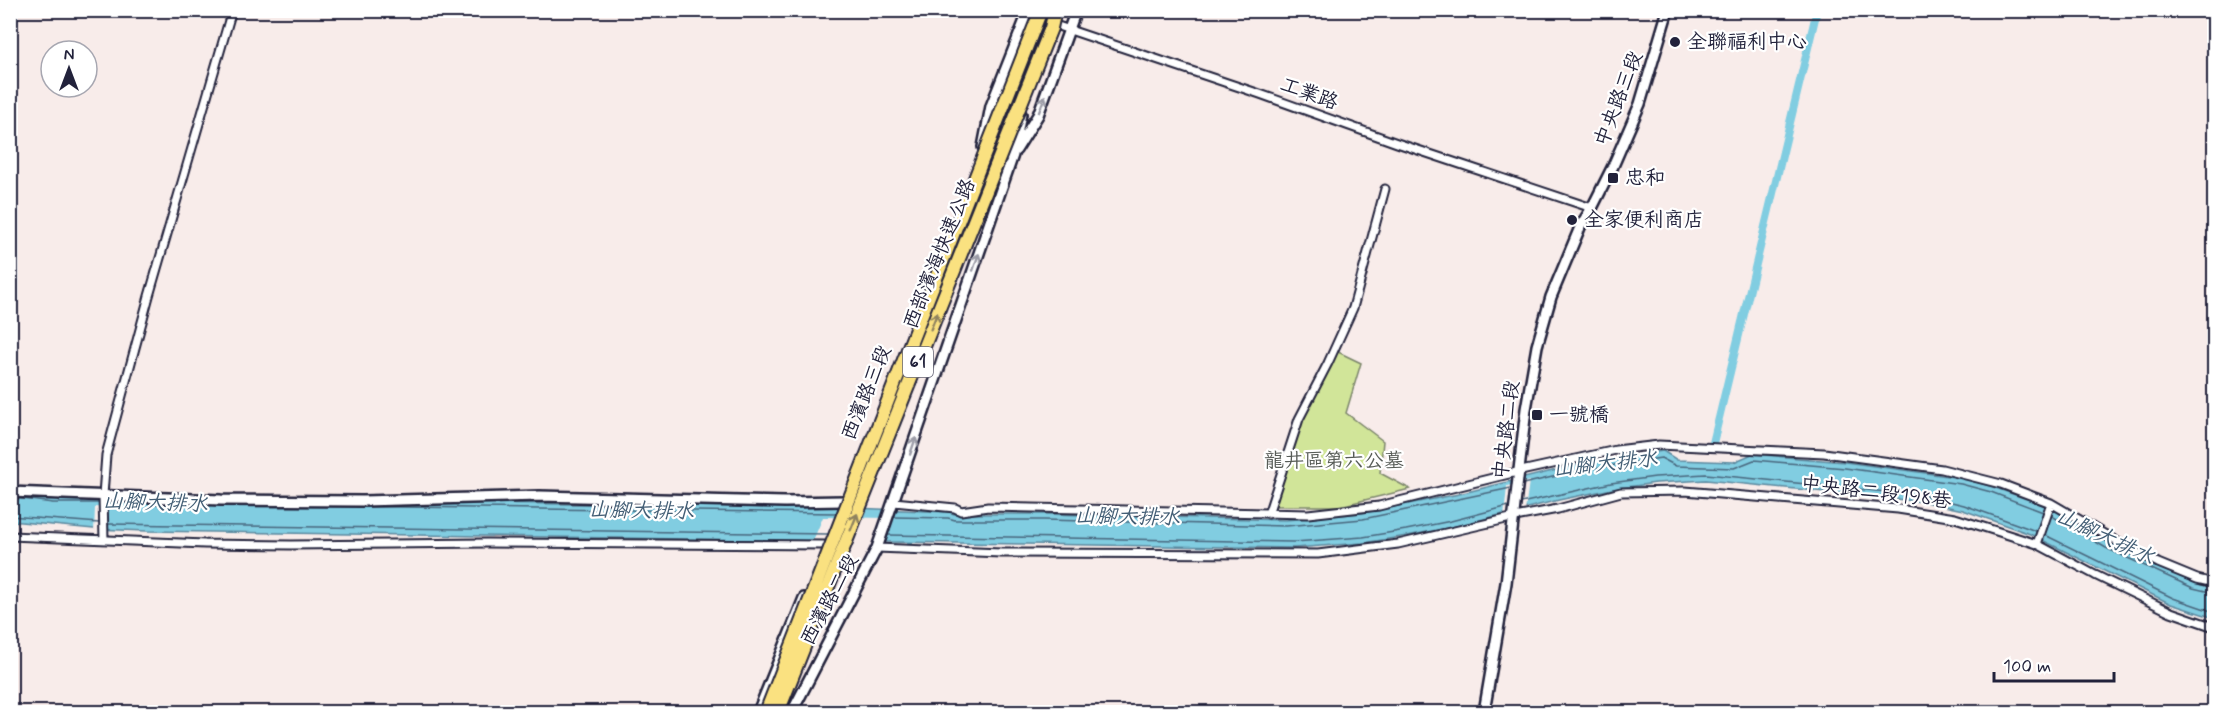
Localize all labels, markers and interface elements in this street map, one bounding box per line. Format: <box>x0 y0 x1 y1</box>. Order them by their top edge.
place label: 全聯福利中心 <box>1687 29 1807 56</box>
marker: 全聯福利中心 <box>1668 35 1682 49</box>
north arrow <box>39 39 99 99</box>
text: N <box>64 45 74 66</box>
street label: 中央路三段 <box>1588 47 1650 151</box>
street label: 工業路 <box>1276 71 1343 117</box>
one-way arrow <box>1037 96 1048 114</box>
place label: 忠和 <box>1625 165 1665 192</box>
marker: 忠和 <box>1606 171 1620 185</box>
street label: 西部濱海快速公路 <box>898 174 983 333</box>
place label: 全家便利商店 <box>1584 207 1704 234</box>
marker: 全家便利商店 <box>1565 213 1579 227</box>
one-way arrow <box>971 253 982 272</box>
one-way arrow <box>930 312 941 331</box>
street label: 西濱路三段 <box>836 342 898 444</box>
road number: 61 <box>903 347 933 377</box>
street label: 中央路二段 <box>1488 379 1526 481</box>
place label: 一號橋 <box>1549 402 1609 429</box>
marker: 一號橋 <box>1530 408 1544 422</box>
one-way arrow <box>908 437 919 456</box>
water label: 山腳大排水 <box>1551 444 1660 483</box>
park label: 龍井區第六公墓 <box>1264 448 1404 475</box>
street label: 中央路二段198巷 <box>1799 470 1954 516</box>
water label: 山腳大排水 <box>102 487 209 519</box>
water label: 山腳大排水 <box>588 496 695 526</box>
water label: 山腳大排水 <box>1074 502 1181 532</box>
water label: 山腳大排水 <box>2052 502 2159 572</box>
one-way arrow <box>850 513 861 531</box>
street label: 西濱路二段 <box>795 550 865 650</box>
scale bar <box>1994 645 2114 683</box>
text: 100 m <box>2003 655 2051 679</box>

